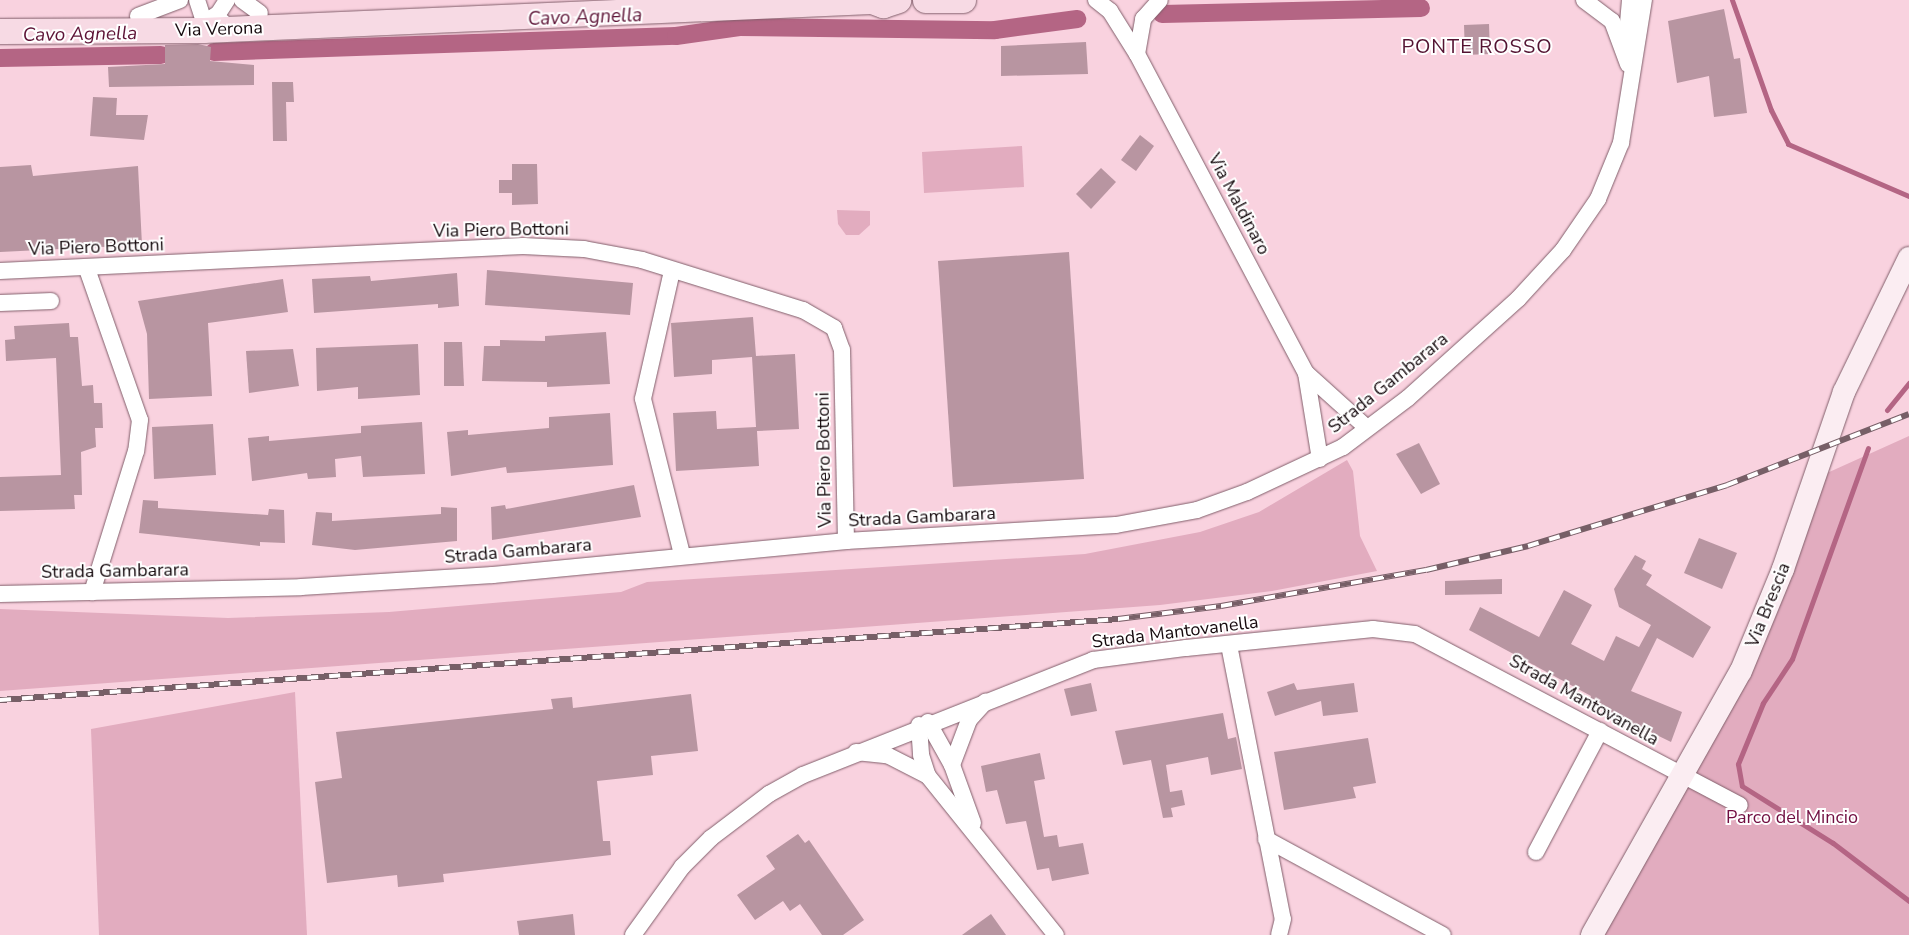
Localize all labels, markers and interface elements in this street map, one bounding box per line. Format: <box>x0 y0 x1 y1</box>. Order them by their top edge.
water label: Cavo Agnella <box>527 5 643 31</box>
street label: Via Verona <box>175 17 263 41</box>
water label: Cavo Agnella <box>22 23 138 47</box>
district label: PONTE ROSSO <box>1400 34 1554 58</box>
street label: Via Maldinaro <box>1203 150 1275 258</box>
street label: Via Piero Bottoni <box>433 218 569 242</box>
street label: Via Piero Bottoni <box>28 234 164 260</box>
street label: Strada Gambarara <box>1324 328 1452 438</box>
street label: Via Piero Bottoni <box>812 392 836 528</box>
street label: Strada Gambarara <box>848 502 996 532</box>
street label: Strada Gambarara <box>443 534 593 568</box>
street label: Strada Gambarara <box>41 559 189 583</box>
street label: Via Brescia <box>1741 559 1795 651</box>
street label: Strada Mantovanella <box>1090 611 1260 653</box>
street label: Strada Mantovanella <box>1505 650 1663 750</box>
park label: Parco del Mincio <box>1726 806 1858 828</box>

